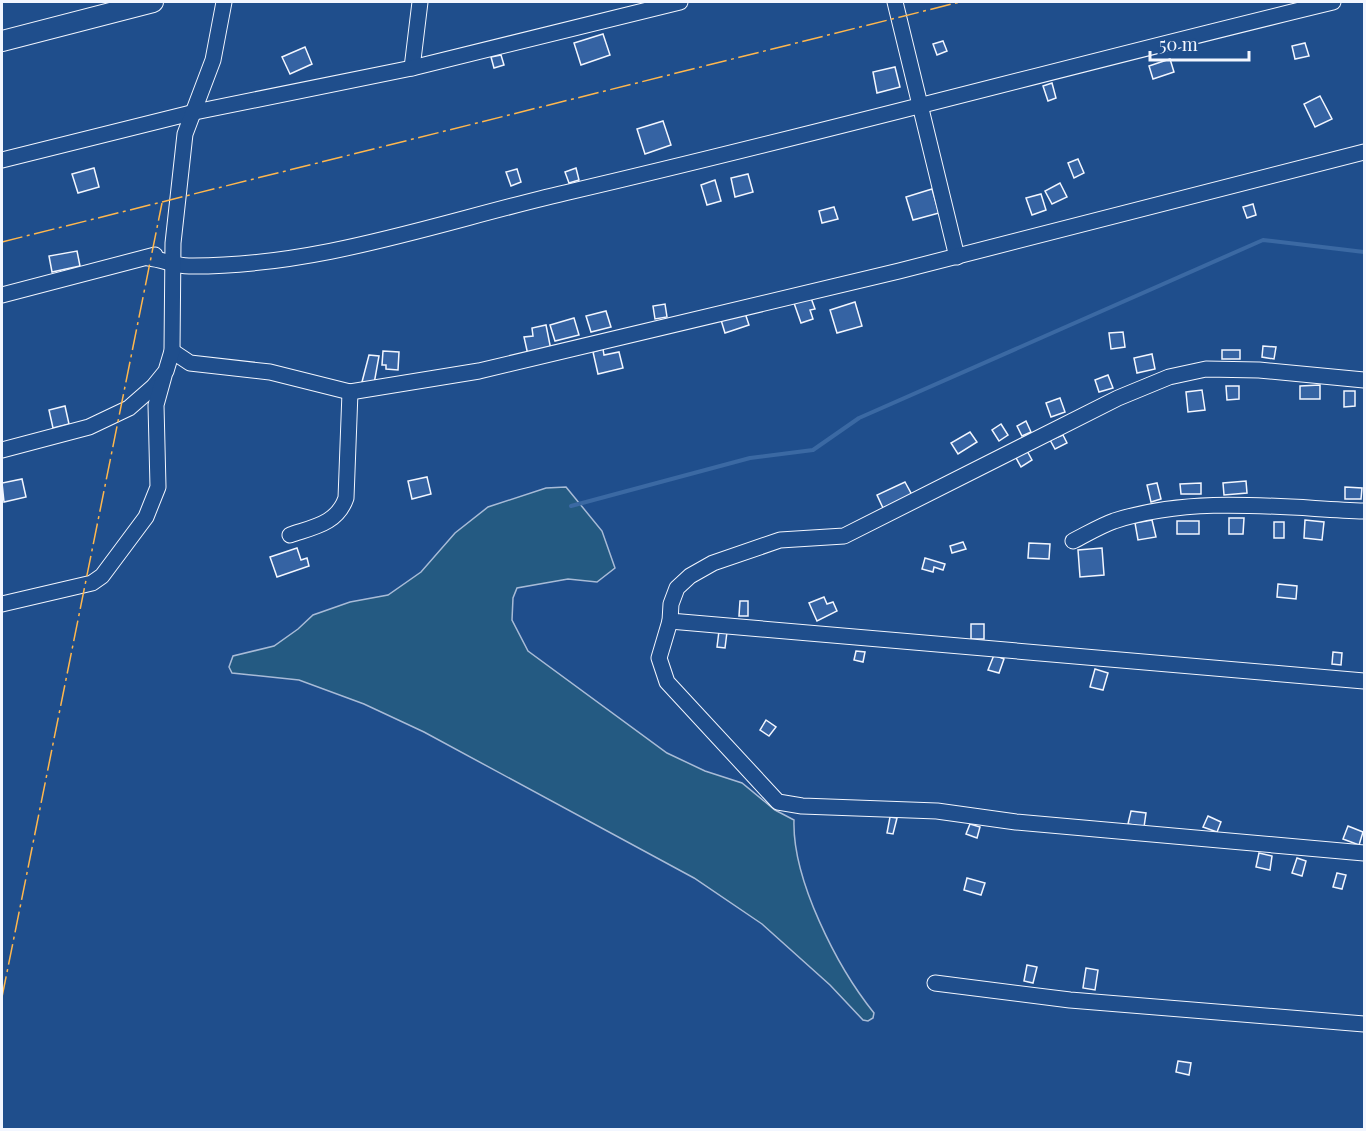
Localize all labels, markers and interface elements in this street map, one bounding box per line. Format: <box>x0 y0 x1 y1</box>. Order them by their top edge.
scale bar <box>1150 24 1249 62</box>
text: 50 m <box>1159 32 1198 56</box>

